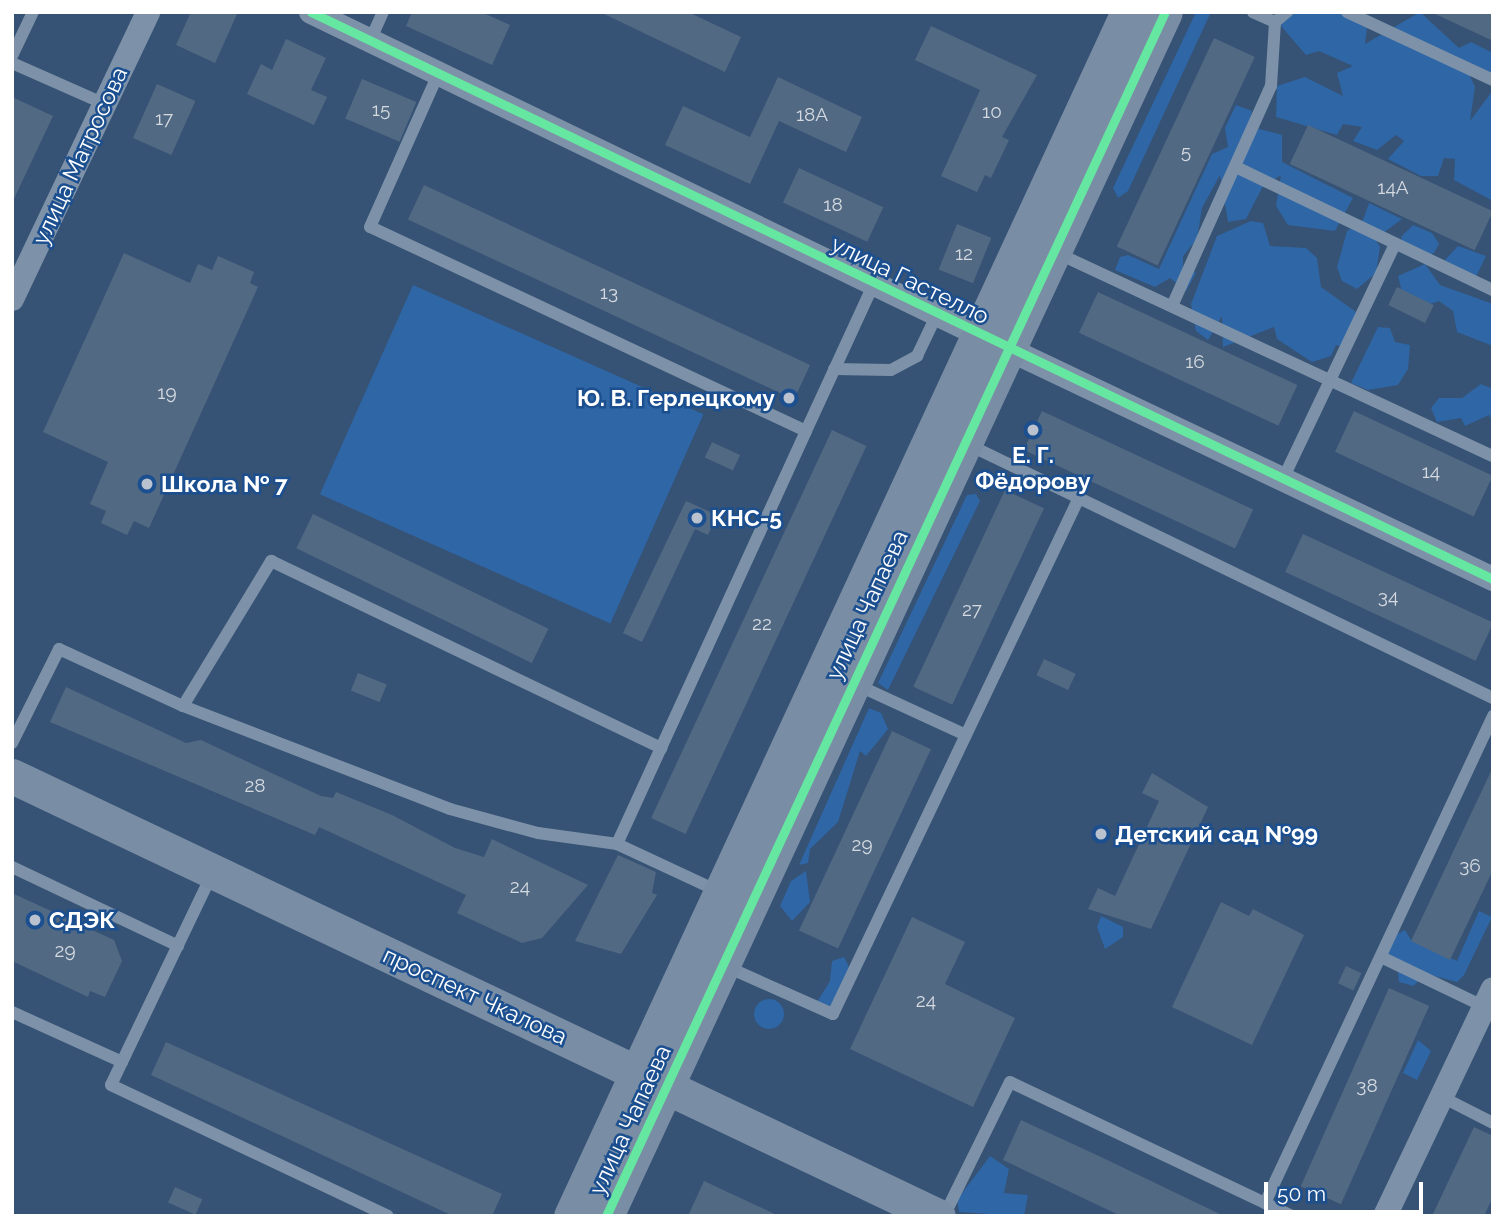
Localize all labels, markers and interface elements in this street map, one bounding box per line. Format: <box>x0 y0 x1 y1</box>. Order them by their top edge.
street label: улица Матросова <box>27 63 133 249</box>
house number: 15 <box>372 99 390 121</box>
house number: 10 <box>982 101 1002 123</box>
house number: 18А <box>796 104 828 126</box>
house number: 17 <box>155 108 173 130</box>
house number: 5 <box>1181 141 1191 163</box>
house number: 14А <box>1377 177 1409 199</box>
house number: 18 <box>823 194 843 216</box>
street label: улица Гастелло <box>827 230 993 330</box>
house number: 12 <box>955 243 973 265</box>
house number: 13 <box>600 282 618 304</box>
house number: 16 <box>1185 351 1205 373</box>
house number: 19 <box>157 382 177 404</box>
place label: Ю. В. Герлецкому <box>577 384 775 412</box>
marker: Ю. В. Герлецкому <box>781 390 797 406</box>
marker: Е. Г. Фёдорову <box>1025 422 1041 438</box>
place label: Е. Г. Фёдорову <box>975 441 1091 495</box>
house number: 14 <box>1422 461 1440 483</box>
place label: Школа № 7 <box>161 470 288 498</box>
marker: Школа № 7 <box>139 476 155 492</box>
place label: КНС-5 <box>711 504 782 532</box>
marker: КНС-5 <box>689 510 705 526</box>
street label: улица Чапаева <box>820 526 914 684</box>
house number: 34 <box>1378 586 1398 608</box>
house number: 27 <box>962 599 982 621</box>
house number: 22 <box>752 613 772 635</box>
house number: 28 <box>244 775 266 797</box>
place label: Детский сад №99 <box>1115 820 1318 848</box>
marker: Детский сад №99 <box>1093 826 1109 842</box>
house number: 29 <box>851 834 873 856</box>
house number: 36 <box>1459 855 1481 877</box>
house number: 24 <box>510 876 530 898</box>
place label: СДЭК <box>49 906 115 934</box>
marker: СДЭК <box>27 912 43 928</box>
house number: 29 <box>54 940 76 962</box>
street label: проспект Чкалова <box>379 941 571 1051</box>
house number: 24 <box>916 990 936 1012</box>
street label: улица Чапаева <box>583 1041 677 1199</box>
house number: 38 <box>1356 1075 1378 1097</box>
scale bar <box>1267 1168 1426 1212</box>
text: 50 m <box>1277 1181 1326 1206</box>

